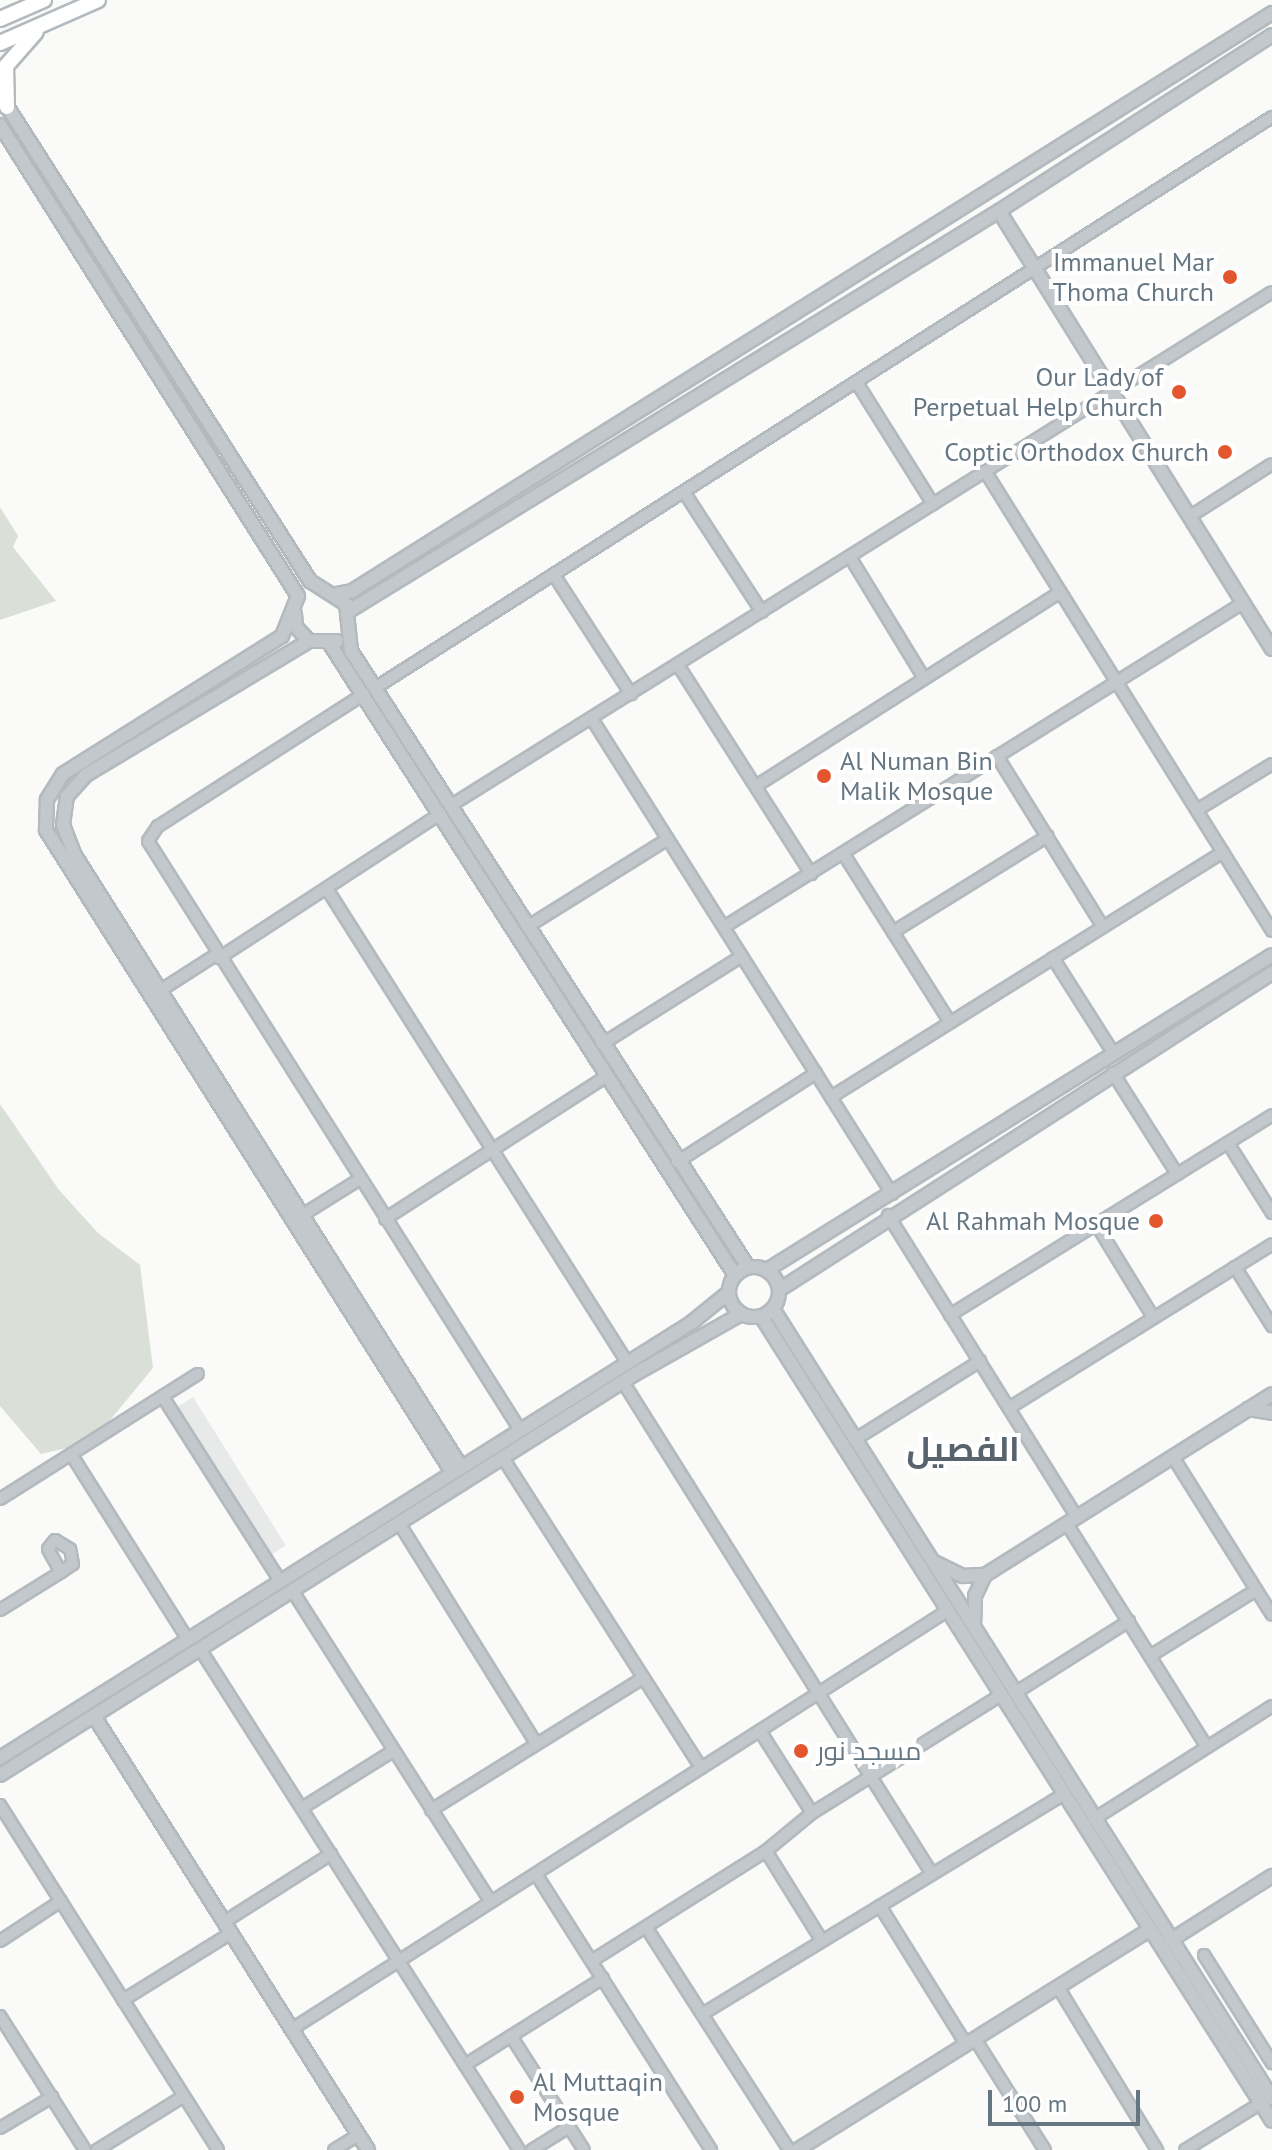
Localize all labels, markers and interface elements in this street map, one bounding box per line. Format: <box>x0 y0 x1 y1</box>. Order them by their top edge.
place label: Immanuel Mar Thoma Church <box>1053 246 1214 308</box>
marker: Immanuel Mar Thoma Church <box>1221 268 1239 286</box>
place label: Our Lady of Perpetual Help Church <box>913 361 1163 422</box>
marker: Our Lady of Perpetual Help Church <box>1170 383 1188 401</box>
place label: Coptic Orthodox Church <box>943 436 1209 468</box>
marker: Coptic Orthodox Church <box>1216 443 1234 461</box>
place label: Al Numan Bin Malik Mosque <box>840 745 994 806</box>
marker: Al Numan Bin Malik Mosque <box>815 767 833 785</box>
place label: Al Rahmah Mosque <box>926 1205 1140 1237</box>
marker: Al Rahmah Mosque <box>1147 1212 1165 1230</box>
district label: الفصيل <box>906 1429 1020 1469</box>
place label: مسجد نور <box>817 1735 921 1767</box>
marker: مسجد نور <box>792 1742 810 1760</box>
place label: Al Muttaqin Mosque <box>533 2066 663 2128</box>
scale bar <box>992 2074 1144 2124</box>
marker: Al Muttaqin Mosque <box>508 2088 526 2106</box>
text: 100 m <box>1002 2088 1067 2119</box>

